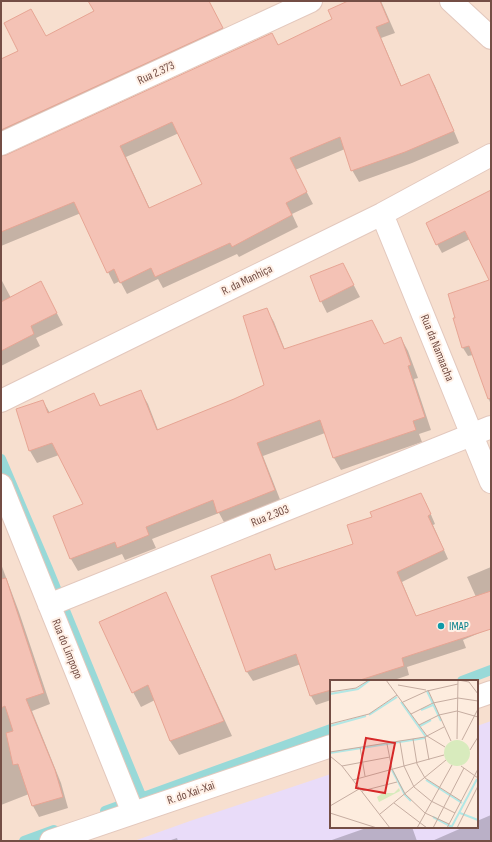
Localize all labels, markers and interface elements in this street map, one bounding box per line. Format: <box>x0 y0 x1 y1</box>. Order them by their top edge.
street label: Rua 2.373 <box>135 58 177 88</box>
street label: R. da Manhiça <box>219 261 275 299</box>
street label: Rua da Namaacha <box>417 312 457 384</box>
street label: Rua 2.303 <box>249 502 291 530</box>
street label: Rua do Limpopo <box>48 617 86 681</box>
place label: IMAP <box>449 619 469 634</box>
marker: IMAP <box>436 621 446 631</box>
inset map <box>330 680 478 828</box>
street label: R. do Xai-Xai <box>165 778 217 808</box>

